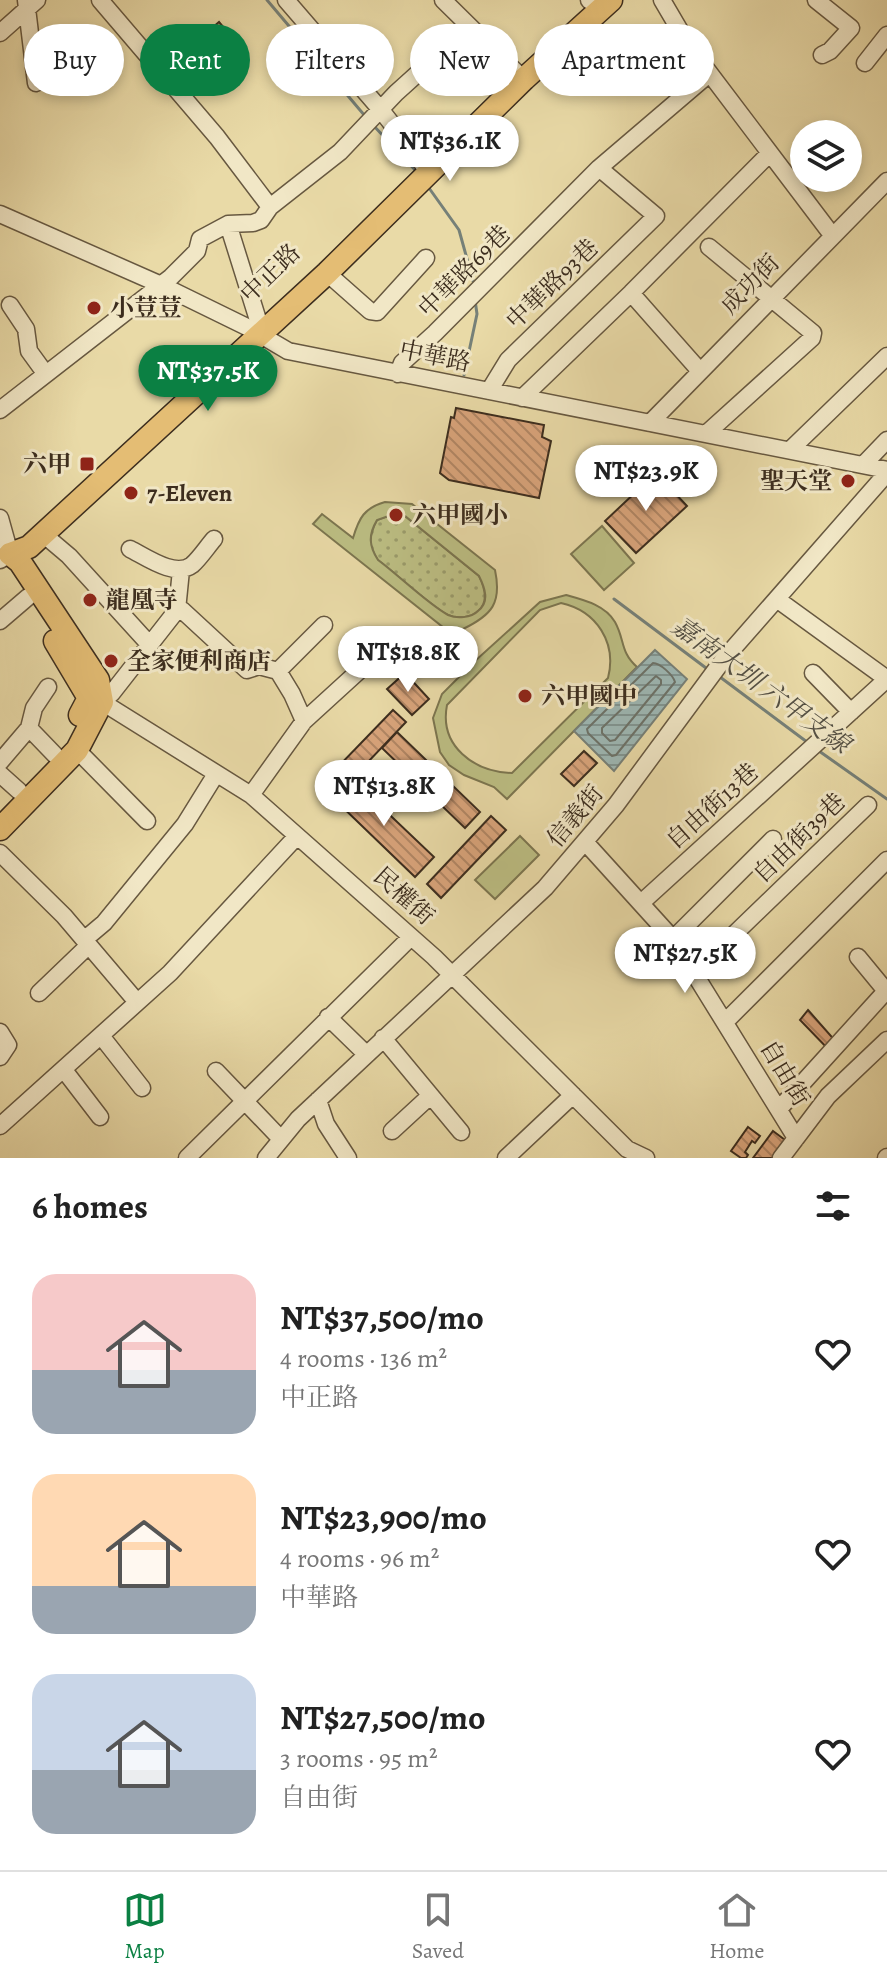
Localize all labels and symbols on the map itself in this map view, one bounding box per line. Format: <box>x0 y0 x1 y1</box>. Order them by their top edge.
pin: NT$36.1K <box>367 115 533 183</box>
street label: 中華路69巷 <box>411 218 517 324</box>
street label: 中華路93巷 <box>499 232 605 336</box>
street label: 中正路 <box>233 236 307 310</box>
street label: 成功街 <box>713 247 787 321</box>
place label: 小荳荳 <box>110 292 182 324</box>
marker: 小荳荳 <box>85 299 103 317</box>
street label: 中華路 <box>397 333 473 379</box>
pin: NT$37.5K <box>125 345 291 413</box>
pin: NT$23.9K <box>563 445 729 513</box>
place label: 六甲 <box>23 448 71 480</box>
marker: 六甲 <box>78 455 96 473</box>
place label: 聖天堂 <box>760 465 832 497</box>
marker: 聖天堂 <box>839 472 857 490</box>
place label: 7-Eleven <box>147 477 233 509</box>
marker: 7-Eleven <box>122 484 140 502</box>
place label: 六甲國小 <box>412 499 508 531</box>
marker: 六甲國小 <box>387 506 405 524</box>
place label: 龍凰寺 <box>106 584 178 616</box>
marker: 龍凰寺 <box>81 591 99 609</box>
water label: 嘉南大圳 六甲支線 <box>665 608 860 763</box>
pin: NT$18.8K <box>325 626 491 694</box>
place label: 全家便利商店 <box>127 645 271 677</box>
marker: 全家便利商店 <box>102 652 120 670</box>
place label: 六甲國中 <box>541 680 637 712</box>
marker: 六甲國中 <box>516 687 534 705</box>
street label: 自由街13巷 <box>659 756 765 856</box>
pin: NT$13.8K <box>301 760 467 828</box>
street label: 信義街 <box>540 778 610 854</box>
street label: 自由街39巷 <box>746 786 852 890</box>
street label: 民權街 <box>367 860 441 932</box>
pin: NT$27.5K <box>602 927 768 995</box>
street label: 自由街 <box>753 1034 817 1112</box>

